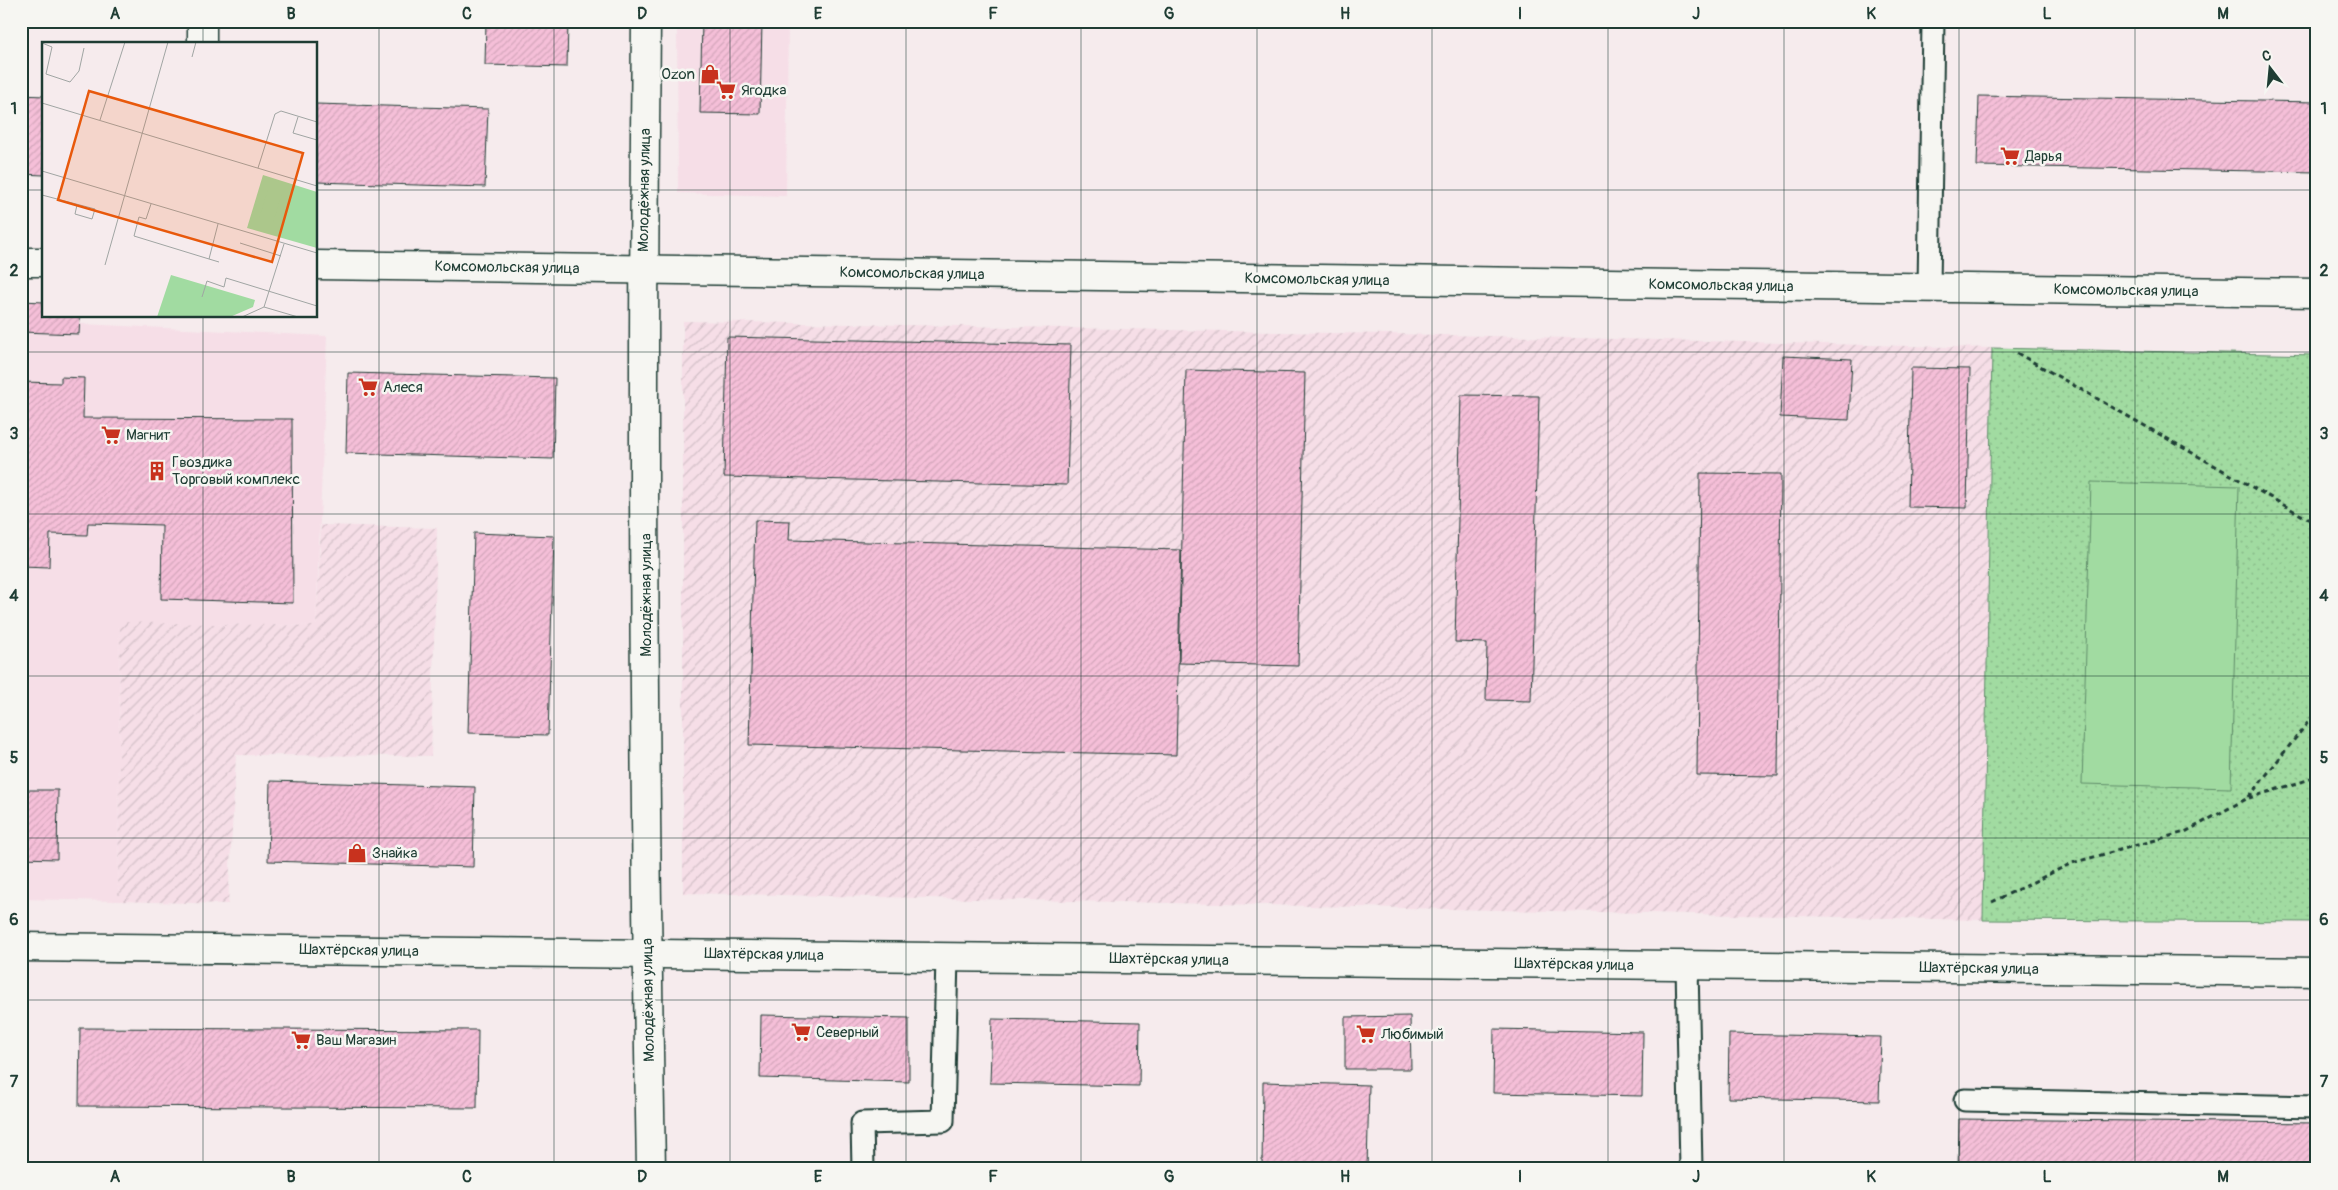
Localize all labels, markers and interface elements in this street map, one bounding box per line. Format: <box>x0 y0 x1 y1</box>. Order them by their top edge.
text: A <box>110 4 121 24</box>
text: B <box>286 4 296 24</box>
text: C <box>462 4 472 24</box>
text: D <box>637 4 647 24</box>
text: E <box>814 4 823 24</box>
text: F <box>988 4 998 24</box>
text: G <box>1164 4 1175 24</box>
text: H <box>1340 4 1350 24</box>
text: I <box>1518 4 1522 24</box>
text: J <box>1692 4 1700 24</box>
text: K <box>1866 4 1876 24</box>
text: L <box>2042 4 2052 24</box>
text: M <box>2217 4 2229 24</box>
inset map <box>42 42 318 318</box>
north arrow <box>2246 42 2296 92</box>
text: С <box>2260 47 2273 65</box>
shop icon: Ozon <box>699 63 721 85</box>
place label: Ozon <box>661 65 695 84</box>
supermarket icon: Ягодка <box>715 79 737 101</box>
place label: Ягодка <box>741 81 787 100</box>
text: 1 <box>11 99 17 119</box>
text: 1 <box>2321 99 2327 119</box>
street label: Молодёжная улица <box>634 128 655 252</box>
supermarket icon: Дарья <box>1999 145 2021 167</box>
place label: Дарья <box>2024 147 2062 166</box>
street label: Комсомольская улица <box>434 257 580 278</box>
text: 2 <box>10 261 19 281</box>
text: 2 <box>2320 261 2329 281</box>
street label: Комсомольская улица <box>839 263 985 284</box>
street label: Комсомольская улица <box>1244 269 1390 290</box>
street label: Комсомольская улица <box>1648 275 1794 296</box>
street label: Комсомольская улица <box>2053 280 2199 301</box>
supermarket icon: Алеся <box>357 376 379 398</box>
place label: Алеся <box>383 378 423 397</box>
text: 3 <box>10 424 19 444</box>
supermarket icon: Магнит <box>100 424 122 446</box>
text: 3 <box>2320 424 2329 444</box>
place label: Магнит <box>126 426 171 445</box>
place label: Гвоздика Торговый комплекс <box>172 453 300 489</box>
building icon: Гвоздика Торговый комплекс <box>146 460 168 482</box>
street label: Молодёжная улица <box>637 533 656 657</box>
text: 4 <box>9 586 19 606</box>
text: 4 <box>2319 586 2329 606</box>
text: 5 <box>10 748 19 768</box>
text: 5 <box>2320 748 2329 768</box>
shop icon: Знайка <box>346 842 368 864</box>
place label: Знайка <box>372 844 417 863</box>
text: 6 <box>9 910 19 930</box>
text: 6 <box>2319 910 2329 930</box>
street label: Молодёжная улица <box>638 938 659 1062</box>
street label: Шахтёрская улица <box>299 940 419 961</box>
street label: Шахтёрская улица <box>704 944 824 965</box>
street label: Шахтёрская улица <box>1109 949 1229 970</box>
street label: Шахтёрская улица <box>1514 954 1634 975</box>
street label: Шахтёрская улица <box>1919 958 2039 979</box>
supermarket icon: Северный <box>790 1021 812 1043</box>
place label: Северный <box>816 1023 879 1042</box>
supermarket icon: Любимый <box>1355 1023 1377 1045</box>
place label: Любимый <box>1380 1025 1444 1044</box>
supermarket icon: Ваш Магазин <box>290 1029 312 1051</box>
place label: Ваш Магазин <box>316 1031 397 1050</box>
text: 7 <box>10 1072 19 1092</box>
text: 7 <box>2320 1072 2329 1092</box>
text: A <box>110 1167 121 1187</box>
text: B <box>286 1167 296 1187</box>
text: C <box>462 1167 472 1187</box>
text: D <box>637 1167 647 1187</box>
text: E <box>814 1167 823 1187</box>
text: F <box>988 1167 998 1187</box>
text: G <box>1164 1167 1175 1187</box>
text: H <box>1340 1167 1350 1187</box>
text: I <box>1518 1167 1522 1187</box>
text: J <box>1692 1167 1700 1187</box>
text: K <box>1866 1167 1876 1187</box>
text: L <box>2042 1167 2052 1187</box>
text: M <box>2217 1167 2229 1187</box>

